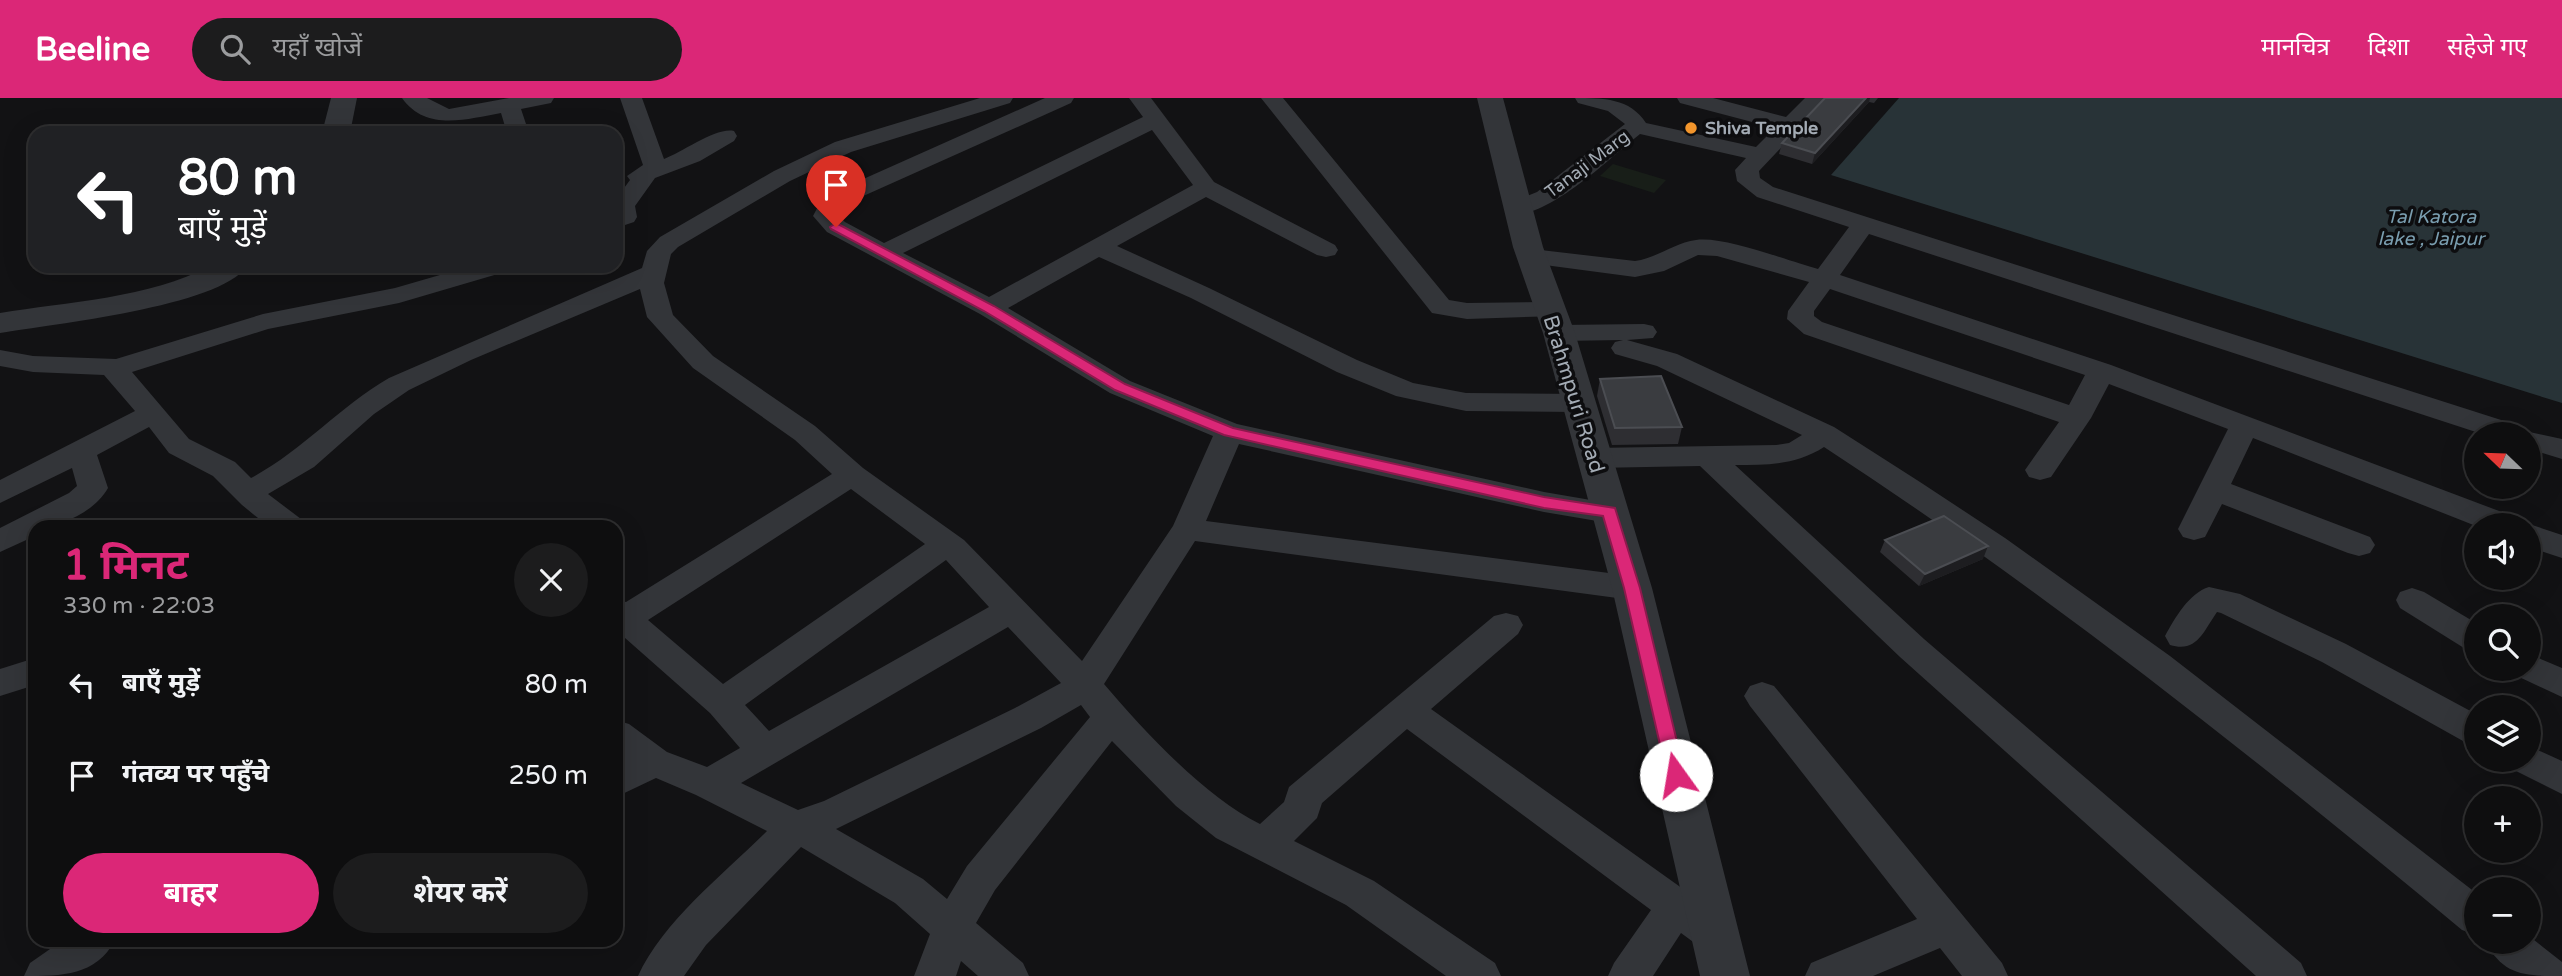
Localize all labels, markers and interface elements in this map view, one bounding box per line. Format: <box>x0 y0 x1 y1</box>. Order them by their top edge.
search box <box>192 18 682 81</box>
text: Beeline <box>35 30 150 69</box>
icon: search <box>216 30 254 68</box>
text: यहाँ खोजें <box>272 32 362 63</box>
text: मानचित्र <box>2261 33 2330 62</box>
text: दिशा <box>2368 33 2409 62</box>
text: सहेजे गए <box>2447 33 2527 62</box>
place label: Shiva Temple <box>1705 117 1818 139</box>
marker: Shiva Temple <box>1683 120 1699 136</box>
street label: Tanaji Marg <box>1540 125 1634 203</box>
text: 80 m <box>178 149 297 208</box>
icon: left <box>63 154 154 245</box>
pin <box>806 155 866 227</box>
icon: arrive <box>817 166 855 204</box>
water label: Tal Katora lake , Jaipur <box>2378 206 2487 250</box>
text: बाएँ मुड़ें <box>178 209 267 247</box>
street label: Brahmpuri Road <box>1538 312 1609 476</box>
north arrow <box>2464 422 2541 499</box>
map controls <box>2464 422 2541 954</box>
button: sound <box>2464 513 2541 590</box>
text: 1 मिनट <box>63 540 188 591</box>
button: close <box>514 543 588 617</box>
text: 330 m · 22:03 <box>63 592 215 620</box>
button: search <box>2464 604 2541 681</box>
icon: left <box>63 666 101 704</box>
text: बाएँ मुड़ें <box>122 667 200 698</box>
text: 80 m <box>525 669 588 700</box>
button: layers <box>2464 695 2541 772</box>
position arrow <box>1639 738 1713 812</box>
icon: arrive <box>63 757 101 795</box>
text: गंतव्य पर पहुँचे <box>122 758 269 789</box>
text: 250 m <box>508 760 588 791</box>
button: + <box>2464 786 2541 863</box>
button: बाहर <box>63 853 319 933</box>
button: शेयर करें <box>333 853 588 933</box>
button: − <box>2464 877 2541 954</box>

